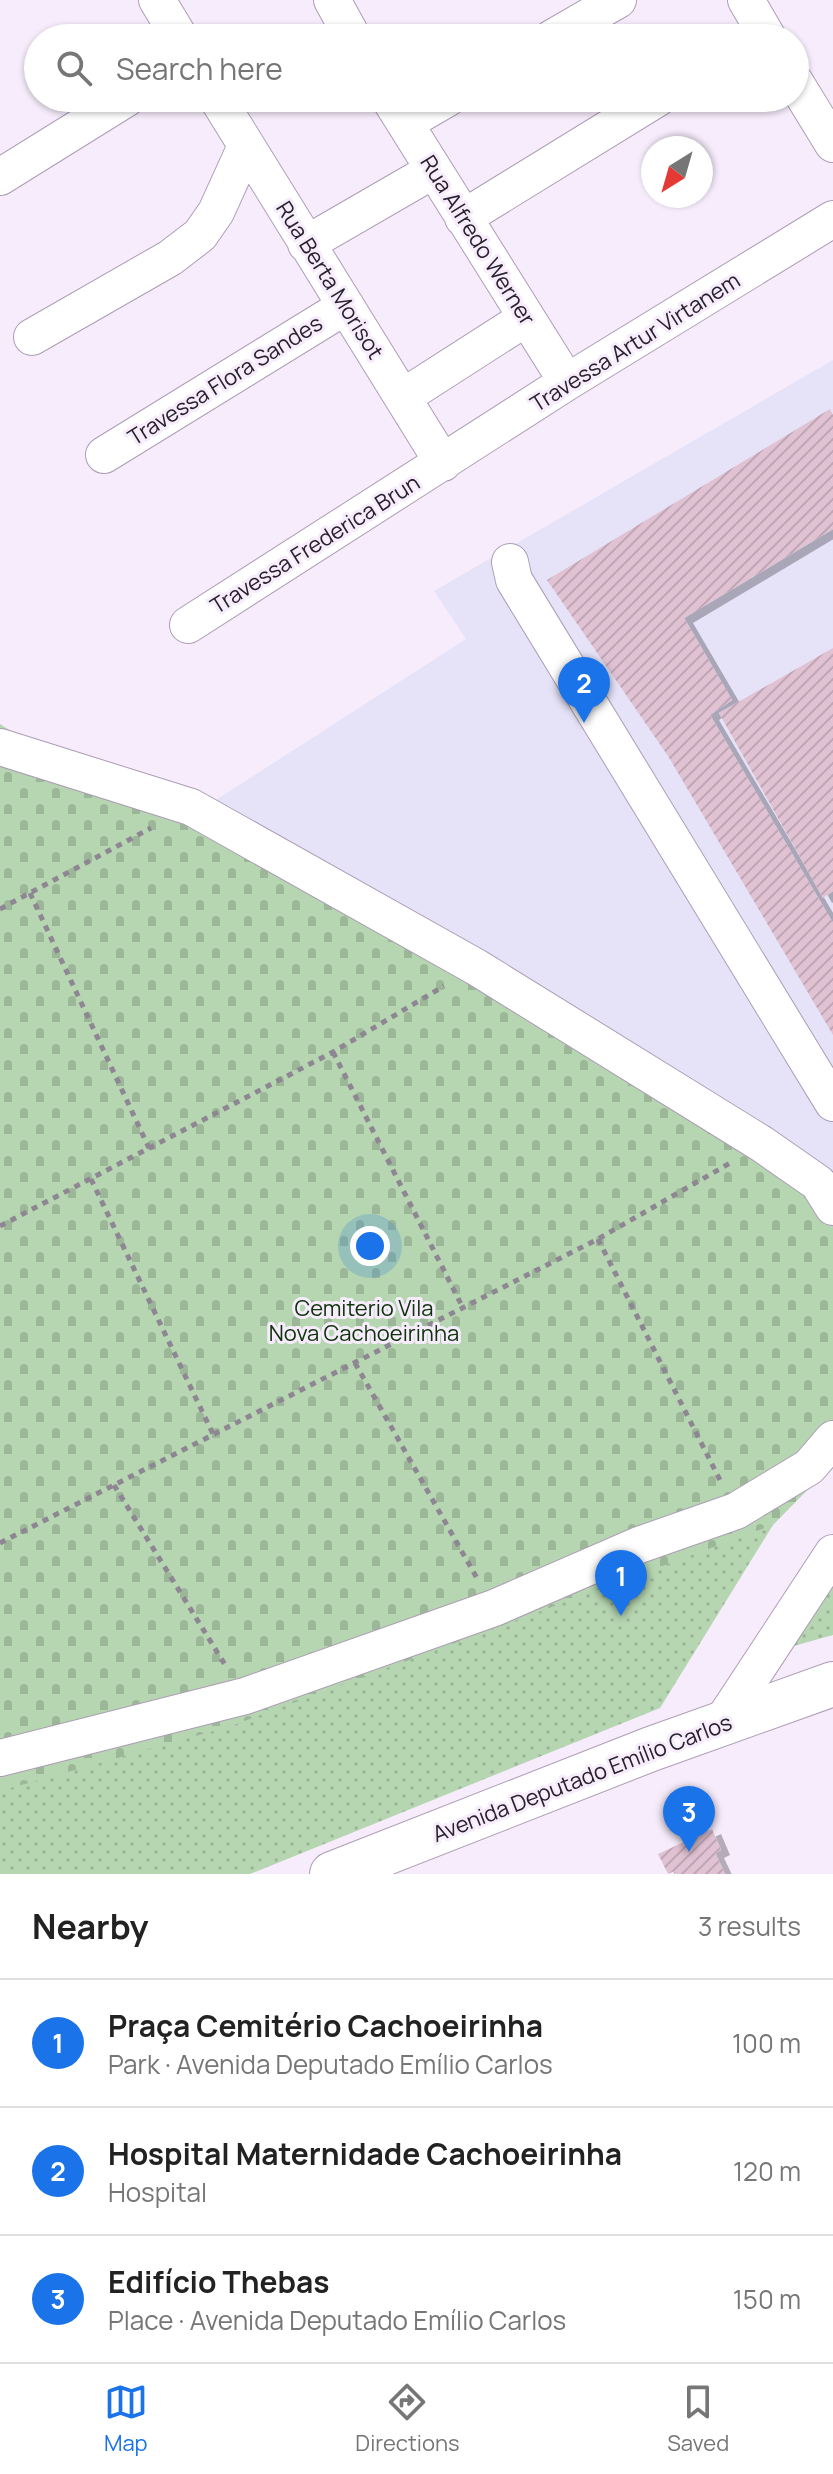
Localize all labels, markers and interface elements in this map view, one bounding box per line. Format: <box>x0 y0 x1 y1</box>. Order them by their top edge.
search box <box>24 24 809 112</box>
icon: search <box>52 46 96 90</box>
text: Search here <box>116 48 283 89</box>
north arrow <box>641 136 713 208</box>
street label: Rua Alfredo Werner <box>414 149 542 331</box>
street label: Rua Berta Morisot <box>269 195 391 365</box>
street label: Travessa Artur Virtanem <box>525 265 745 419</box>
street label: Travessa Flora Sandes <box>122 308 328 452</box>
street label: Travessa Frederica Brun <box>205 467 425 621</box>
pin: 2 <box>558 657 610 723</box>
your location <box>350 1226 390 1266</box>
park label: Cemiterio Vila Nova Cachoeirinha <box>269 1293 459 1348</box>
pin: 1 <box>595 1550 647 1616</box>
street label: Avenida Deputado Emílio Carlos <box>428 1707 736 1849</box>
pin: 3 <box>663 1786 715 1852</box>
text: Nearby <box>32 1903 148 1949</box>
text: 3 results <box>698 1908 801 1944</box>
text: Praça Cemitério Cachoeirinha <box>108 2005 543 2046</box>
text: 1 <box>52 2025 64 2061</box>
text: 100 m <box>732 2025 801 2061</box>
text: Park · Avenida Deputado Emílio Carlos <box>108 2046 553 2082</box>
text: Hospital Maternidade Cachoeirinha <box>108 2133 622 2174</box>
text: 2 <box>50 2153 66 2189</box>
text: 120 m <box>733 2153 801 2189</box>
text: Hospital <box>108 2174 207 2210</box>
text: Edifício Thebas <box>108 2261 329 2302</box>
text: 3 <box>50 2281 66 2317</box>
text: 150 m <box>733 2281 801 2317</box>
text: Place · Avenida Deputado Emílio Carlos <box>108 2302 566 2338</box>
tab: Map <box>104 2380 148 2458</box>
tab: Directions <box>355 2380 460 2458</box>
tab: Saved <box>667 2380 729 2458</box>

